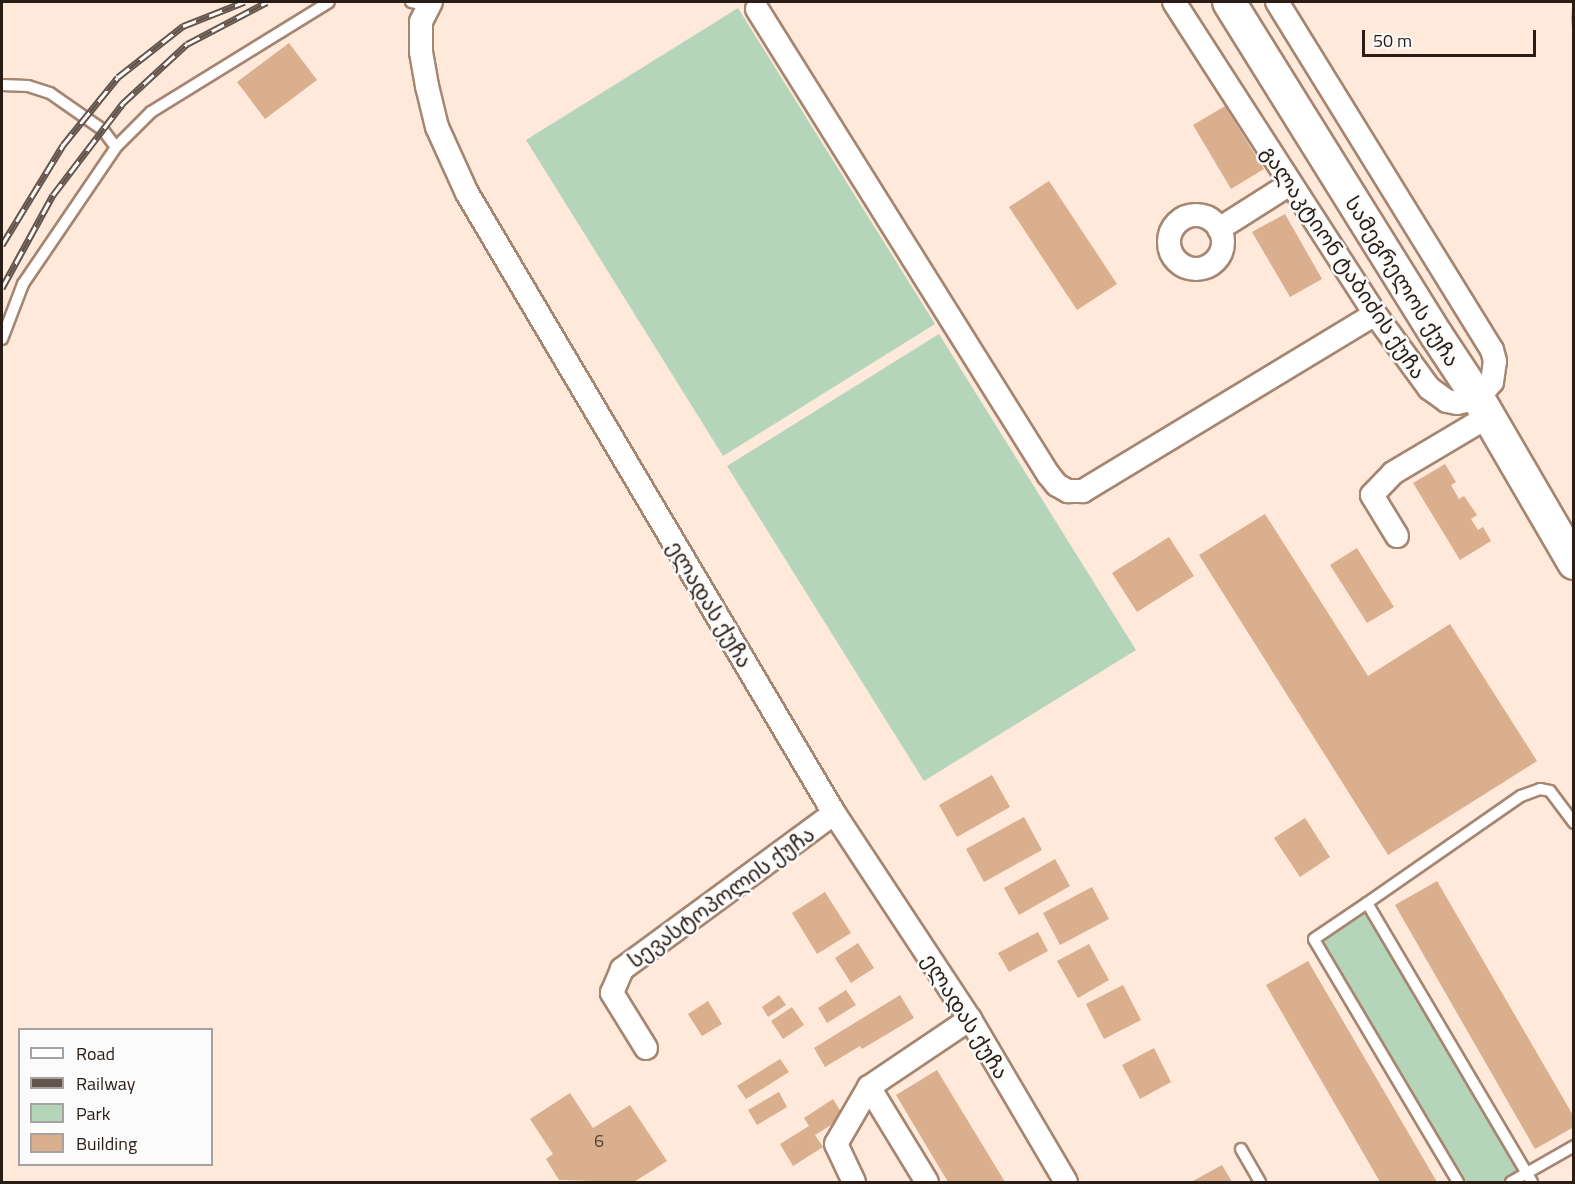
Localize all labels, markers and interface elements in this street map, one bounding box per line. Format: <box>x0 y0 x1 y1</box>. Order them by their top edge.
scale bar <box>1365 18 1539 56</box>
text: 50 m <box>1373 27 1412 54</box>
street label: გალაკტიონ ტაბიძის ქუჩა <box>1256 141 1432 383</box>
street label: სამეგრელოს ქუჩა <box>1340 191 1466 371</box>
street label: ელადას ქუჩა <box>662 536 758 672</box>
street label: სევასტოპოლის ქუჩა <box>623 821 819 973</box>
street label: ელადას ქუჩა <box>917 949 1015 1083</box>
legend <box>18 1028 213 1166</box>
text: Road <box>76 1040 115 1067</box>
text: Railway <box>76 1070 135 1097</box>
text: Park <box>76 1100 110 1127</box>
text: Building <box>76 1130 137 1157</box>
house number: 6 <box>594 1130 604 1152</box>

